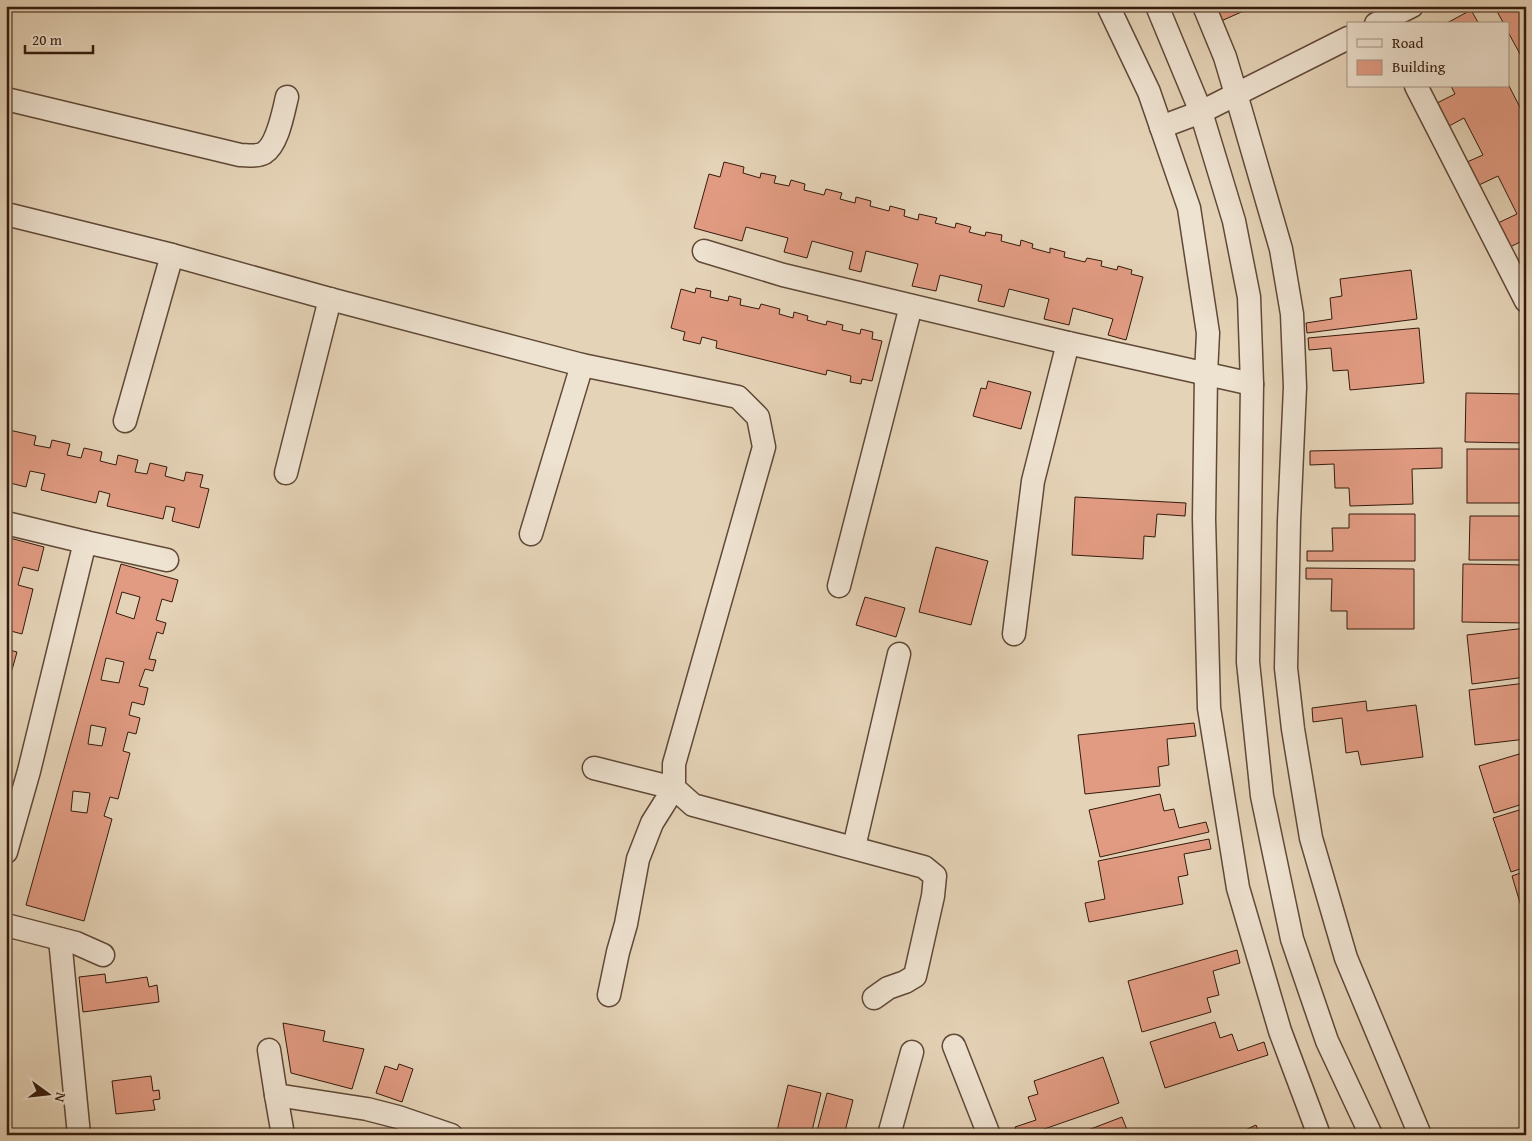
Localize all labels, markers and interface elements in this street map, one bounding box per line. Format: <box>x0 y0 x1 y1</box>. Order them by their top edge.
scale bar <box>25 22 92 54</box>
legend <box>1347 22 1510 88</box>
text: 20 m <box>32 29 63 50</box>
text: Road <box>1392 32 1423 53</box>
text: Building <box>1392 56 1446 77</box>
north arrow <box>22 1068 72 1118</box>
text: N <box>50 1090 71 1105</box>

